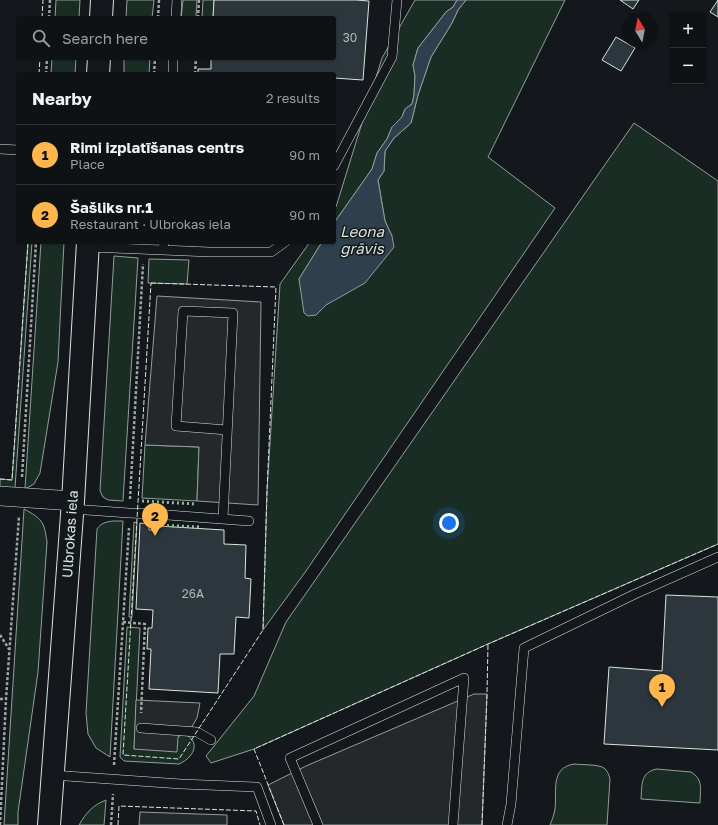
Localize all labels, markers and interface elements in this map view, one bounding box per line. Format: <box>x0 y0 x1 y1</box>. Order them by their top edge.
north arrow <box>622 12 658 48</box>
map controls <box>670 12 706 84</box>
button: + <box>670 12 706 48</box>
search box <box>16 16 336 60</box>
icon: search <box>30 27 52 49</box>
text: Search here <box>62 29 148 47</box>
house number: 30 <box>343 30 357 45</box>
button: − <box>670 48 706 84</box>
text: Nearby <box>32 88 92 109</box>
text: 2 results <box>266 90 320 106</box>
text: Rimi izplatīšanas centrs <box>70 138 244 156</box>
text: 1 <box>42 147 48 163</box>
text: 90 m <box>289 147 320 163</box>
text: Place <box>70 156 105 172</box>
text: Šašliks nr.1 <box>70 198 153 216</box>
text: 2 <box>41 207 49 223</box>
text: 90 m <box>289 207 320 223</box>
text: Restaurant · Ulbrokas iela <box>70 216 231 232</box>
water label: Leona grāvis <box>340 222 385 258</box>
street label: Ulbrokas iela <box>58 490 81 578</box>
pin: 2 <box>142 503 168 536</box>
your location <box>439 513 459 533</box>
house number: 26A <box>182 586 204 601</box>
pin: 1 <box>649 674 675 707</box>

